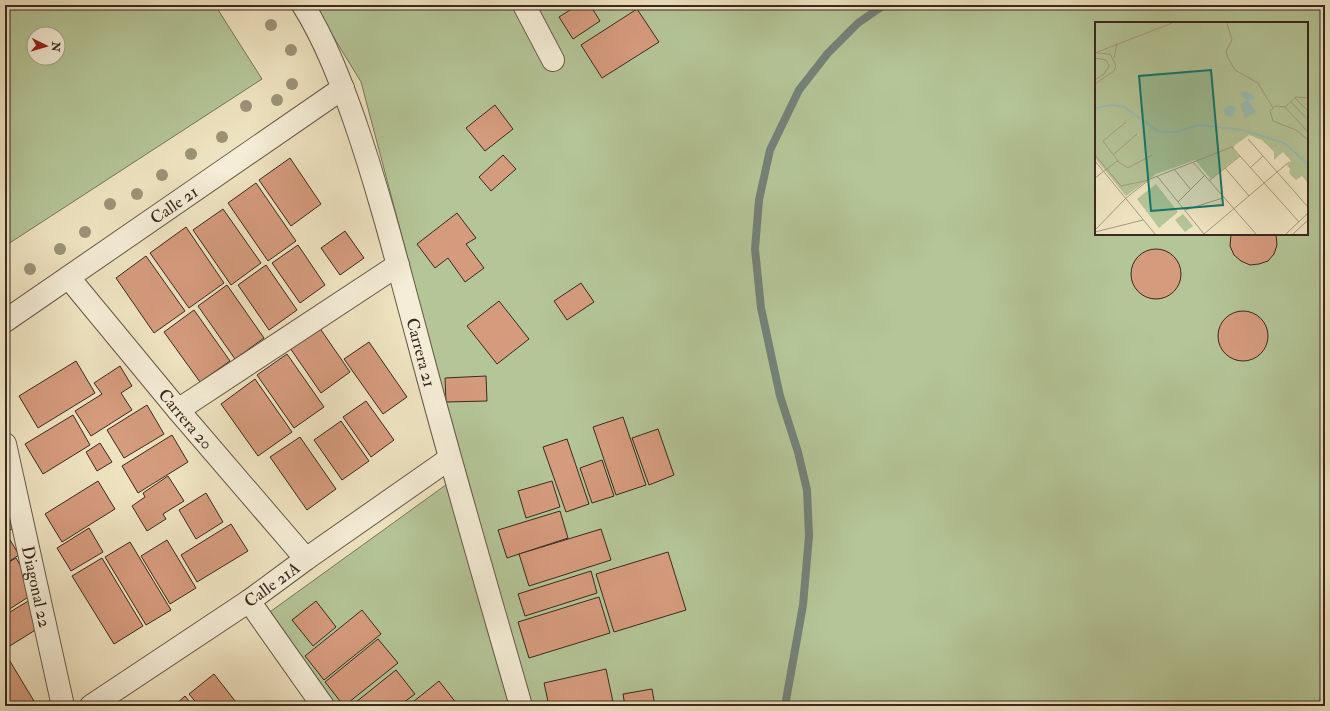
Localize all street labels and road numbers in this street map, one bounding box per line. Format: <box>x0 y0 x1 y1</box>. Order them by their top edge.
street label: Calle 21 <box>146 181 202 228</box>
street label: Carrera 21 <box>402 315 441 389</box>
street label: Carrera 20 <box>154 384 218 454</box>
street label: Diagonal 22 <box>17 544 56 630</box>
street label: Calle 21A <box>240 557 304 612</box>

